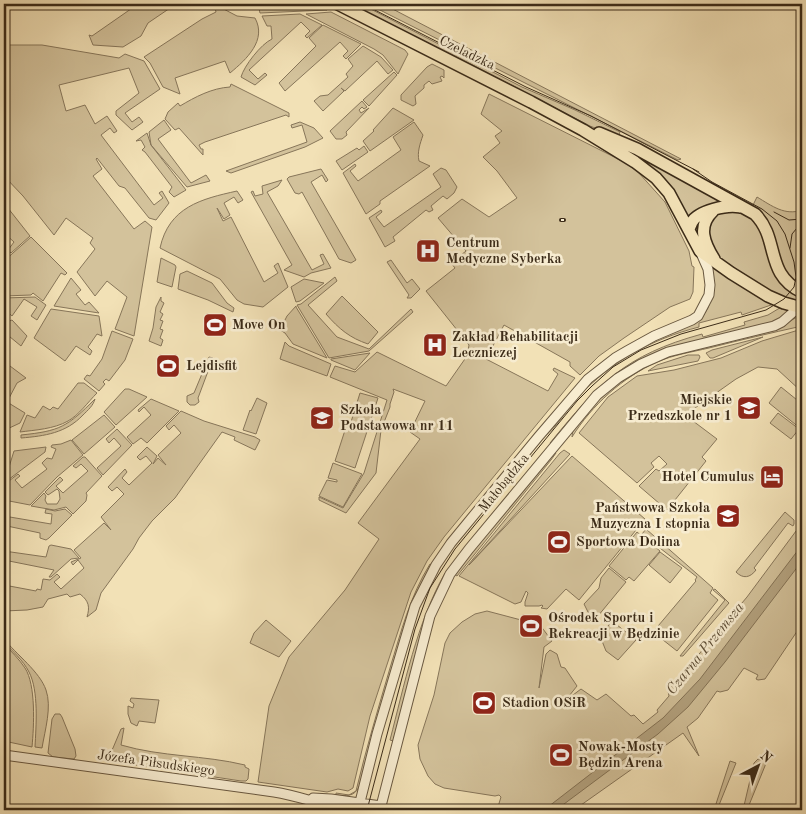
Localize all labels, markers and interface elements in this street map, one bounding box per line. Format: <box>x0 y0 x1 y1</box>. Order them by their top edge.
street label: Czeladzka <box>437 33 497 73</box>
place label: Centrum Medyczne Syberka <box>446 236 562 266</box>
hospital icon: Centrum Medyczne Syberka <box>415 238 441 264</box>
sports icon: Move On <box>202 312 228 338</box>
place label: Move On <box>232 318 286 332</box>
place label: Zakład Rehabilitacji Leczniczej <box>452 330 578 360</box>
hospital icon: Zakład Rehabilitacji Leczniczej <box>422 332 448 358</box>
sports icon: Lejdisfit <box>155 353 181 379</box>
place label: Lejdisfit <box>186 359 237 373</box>
place label: Miejskie Przedszkole nr 1 <box>627 393 732 423</box>
school or university icon: Miejskie Przedszkole nr 1 <box>736 395 762 421</box>
place label: Szkoła Podstawowa nr 11 <box>340 403 454 433</box>
school or university icon: Szkoła Podstawowa nr 11 <box>309 405 335 431</box>
street label: Małobądzka <box>476 451 532 515</box>
hotel icon: Hotel Cumulus <box>759 464 785 490</box>
place label: Hotel Cumulus <box>662 470 754 484</box>
place label: Państwowa Szkoła Muzyczna I stopnia <box>590 501 710 531</box>
school or university icon: Państwowa Szkoła Muzyczna I stopnia <box>715 503 741 529</box>
sports icon: Sportowa Dolina <box>546 529 572 555</box>
place label: Sportowa Dolina <box>576 535 680 549</box>
water label: Czarna Przemsza <box>664 600 748 698</box>
place label: Ośrodek Sportu i Rekreacji w Będzinie <box>548 611 680 641</box>
sports icon: Ośrodek Sportu i Rekreacji w Będzinie <box>518 613 544 639</box>
sports icon: Stadion OSiR <box>471 690 497 716</box>
place label: Stadion OSiR <box>502 696 586 710</box>
place label: Nowak-Mosty Będzin Arena <box>578 740 664 770</box>
sports icon: Nowak-Mosty Będzin Arena <box>548 742 574 768</box>
north arrow <box>734 742 784 792</box>
street label: Józefa Piłsudskiego <box>96 748 216 778</box>
text: N <box>757 748 775 766</box>

